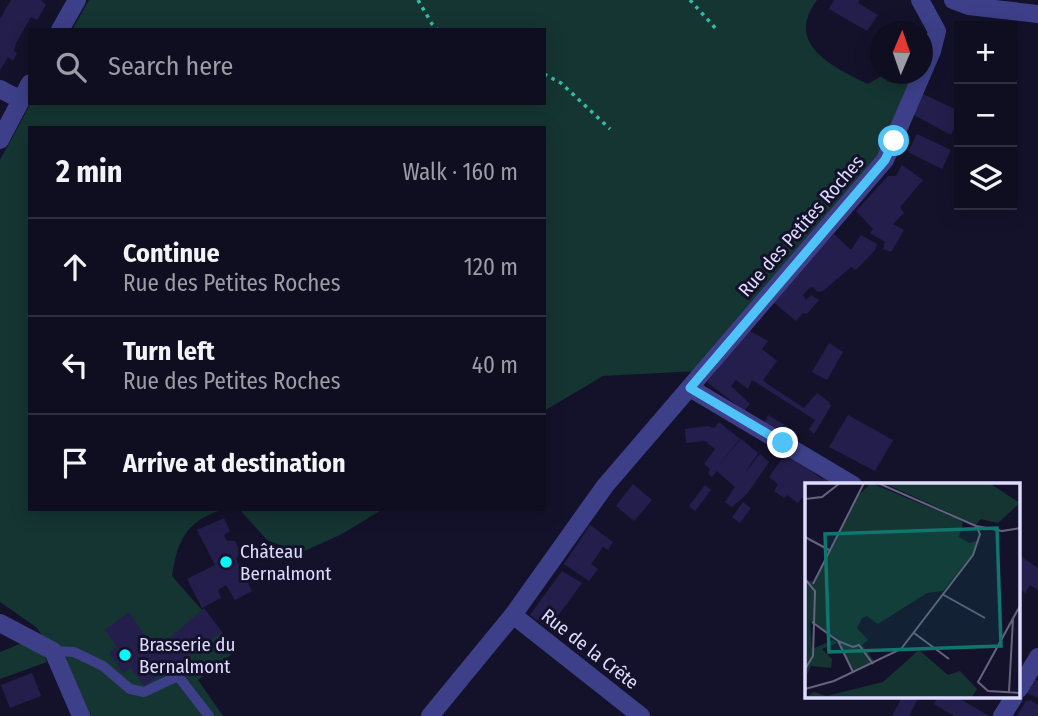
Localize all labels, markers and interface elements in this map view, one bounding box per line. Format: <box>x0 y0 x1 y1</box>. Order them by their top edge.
north arrow <box>870 21 933 84</box>
map controls <box>954 21 1017 210</box>
button: + <box>954 21 1017 84</box>
search box <box>28 28 546 105</box>
icon: search <box>52 48 90 86</box>
text: Search here <box>108 51 233 82</box>
button: − <box>954 84 1017 147</box>
route start <box>878 125 909 156</box>
button: layers <box>954 147 1017 210</box>
street label: Rue des Petites Roches <box>733 151 869 301</box>
text: 2 min <box>56 154 123 190</box>
text: Walk · 160 m <box>402 158 518 186</box>
text: Continue <box>123 238 220 269</box>
icon: ahead <box>56 248 94 286</box>
text: 120 m <box>464 253 518 281</box>
text: Rue des Petites Roches <box>123 269 340 297</box>
text: Turn left <box>123 336 215 367</box>
icon: left <box>56 346 94 384</box>
text: 40 m <box>472 351 518 379</box>
text: Rue des Petites Roches <box>123 367 340 395</box>
route end <box>767 427 798 458</box>
icon: arrive <box>56 444 94 482</box>
text: Arrive at destination <box>123 448 346 479</box>
inset map <box>805 483 1020 698</box>
place label: Château Bernalmont <box>240 540 332 585</box>
marker: Château Bernalmont <box>218 554 234 570</box>
street label: Rue de la Crête <box>537 604 643 694</box>
place label: Brasserie du Bernalmont <box>139 633 235 678</box>
marker: Brasserie du Bernalmont <box>117 647 133 663</box>

